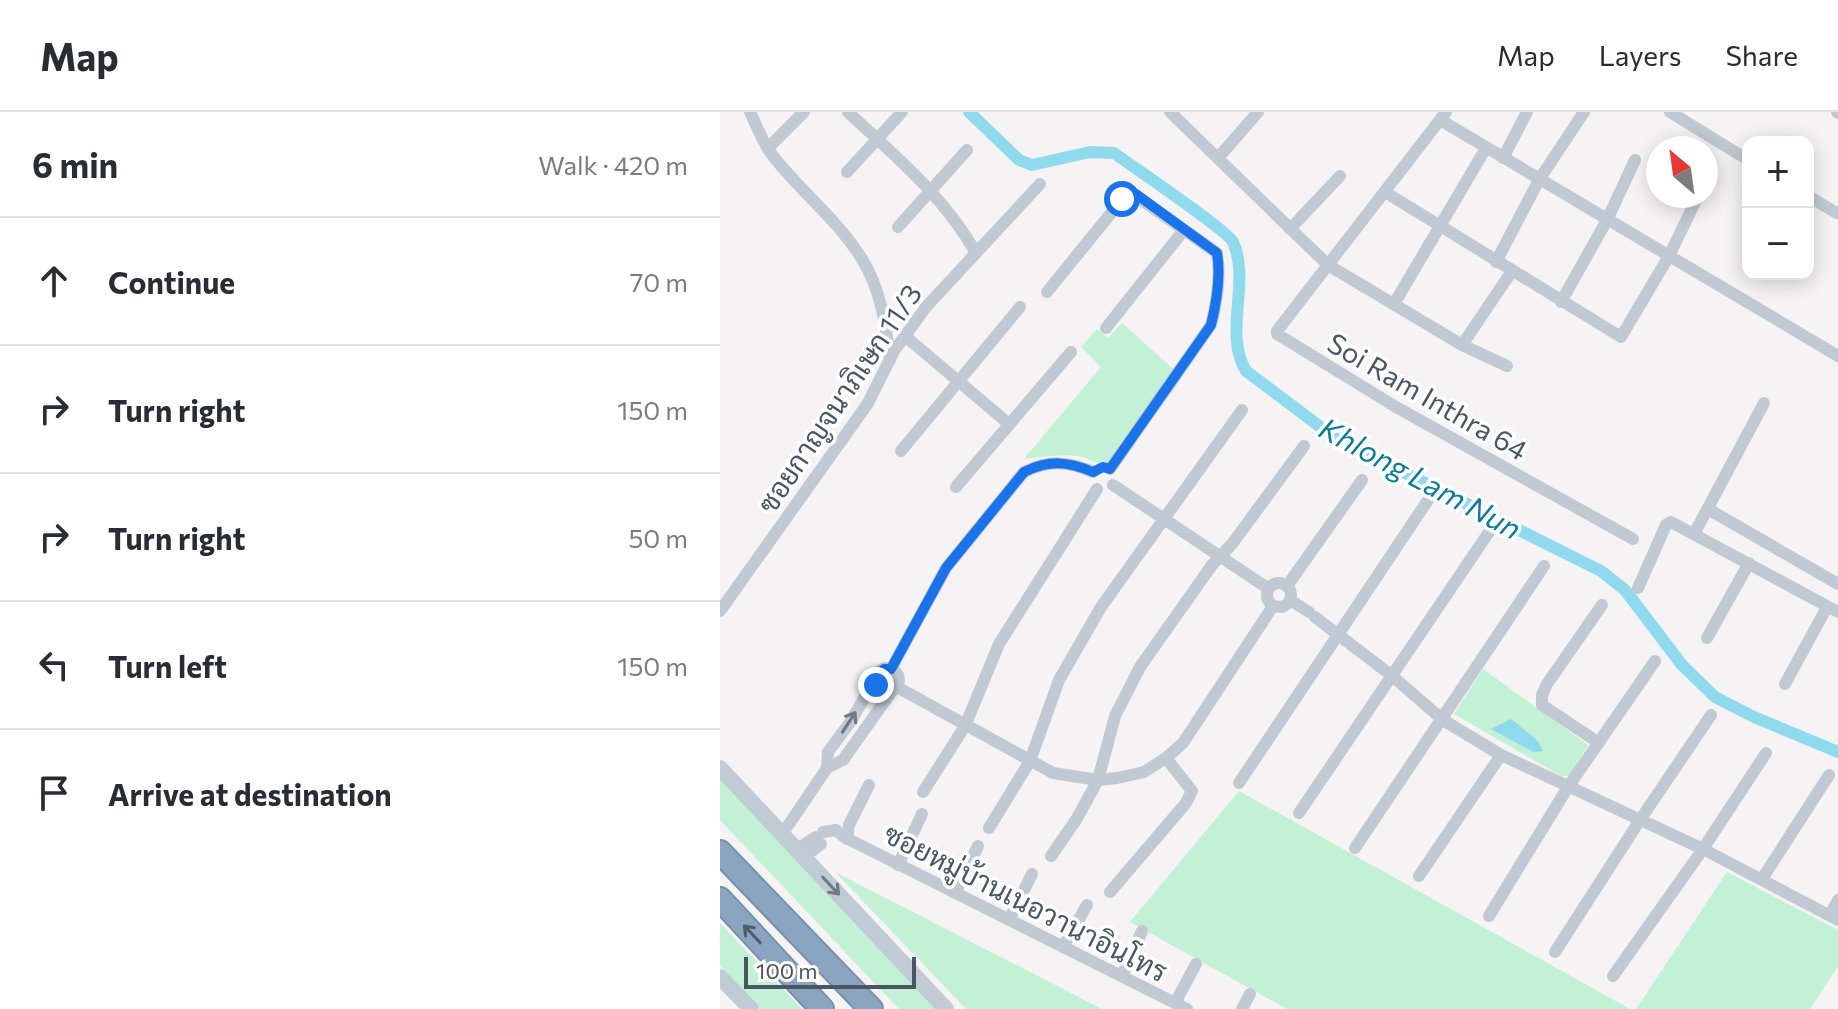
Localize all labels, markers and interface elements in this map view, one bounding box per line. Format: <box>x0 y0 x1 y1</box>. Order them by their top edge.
text: Map <box>40 32 119 79</box>
text: Map <box>1497 38 1555 72</box>
text: Layers <box>1599 38 1681 72</box>
text: Share <box>1725 38 1798 72</box>
north arrow <box>1646 136 1718 208</box>
map controls <box>1742 136 1814 280</box>
button: + <box>1742 136 1814 208</box>
text: 6 min <box>32 143 118 185</box>
text: Walk · 420 m <box>538 149 688 180</box>
route start <box>1104 181 1140 217</box>
button: − <box>1742 208 1814 280</box>
icon: ahead <box>32 259 76 303</box>
text: Continue <box>108 263 235 300</box>
text: 70 m <box>630 266 688 297</box>
street label: ซอยกาญจนาภิเษก 11/3 <box>750 277 930 520</box>
street label: Soi Ram Inthra 64 <box>1322 325 1534 467</box>
icon: right <box>32 387 76 431</box>
text: Turn right <box>108 391 245 428</box>
text: 150 m <box>617 394 688 425</box>
water label: Khlong Lam Nun <box>1314 408 1528 546</box>
icon: right <box>32 515 76 559</box>
text: Turn right <box>108 519 245 556</box>
text: 50 m <box>628 522 688 553</box>
icon: left <box>32 643 76 687</box>
text: Turn left <box>108 647 227 684</box>
text: 150 m <box>617 650 688 681</box>
route end <box>858 667 894 703</box>
one-way arrow <box>841 711 857 734</box>
icon: arrive <box>32 771 76 815</box>
text: Arrive at destination <box>108 775 392 812</box>
street label: ซอยหมู่บ้านเนอวานาอินโทร <box>877 815 1174 992</box>
one-way arrow <box>822 875 840 895</box>
one-way arrow <box>743 924 761 944</box>
scale bar <box>744 953 916 989</box>
text: 100 m <box>756 957 818 984</box>

